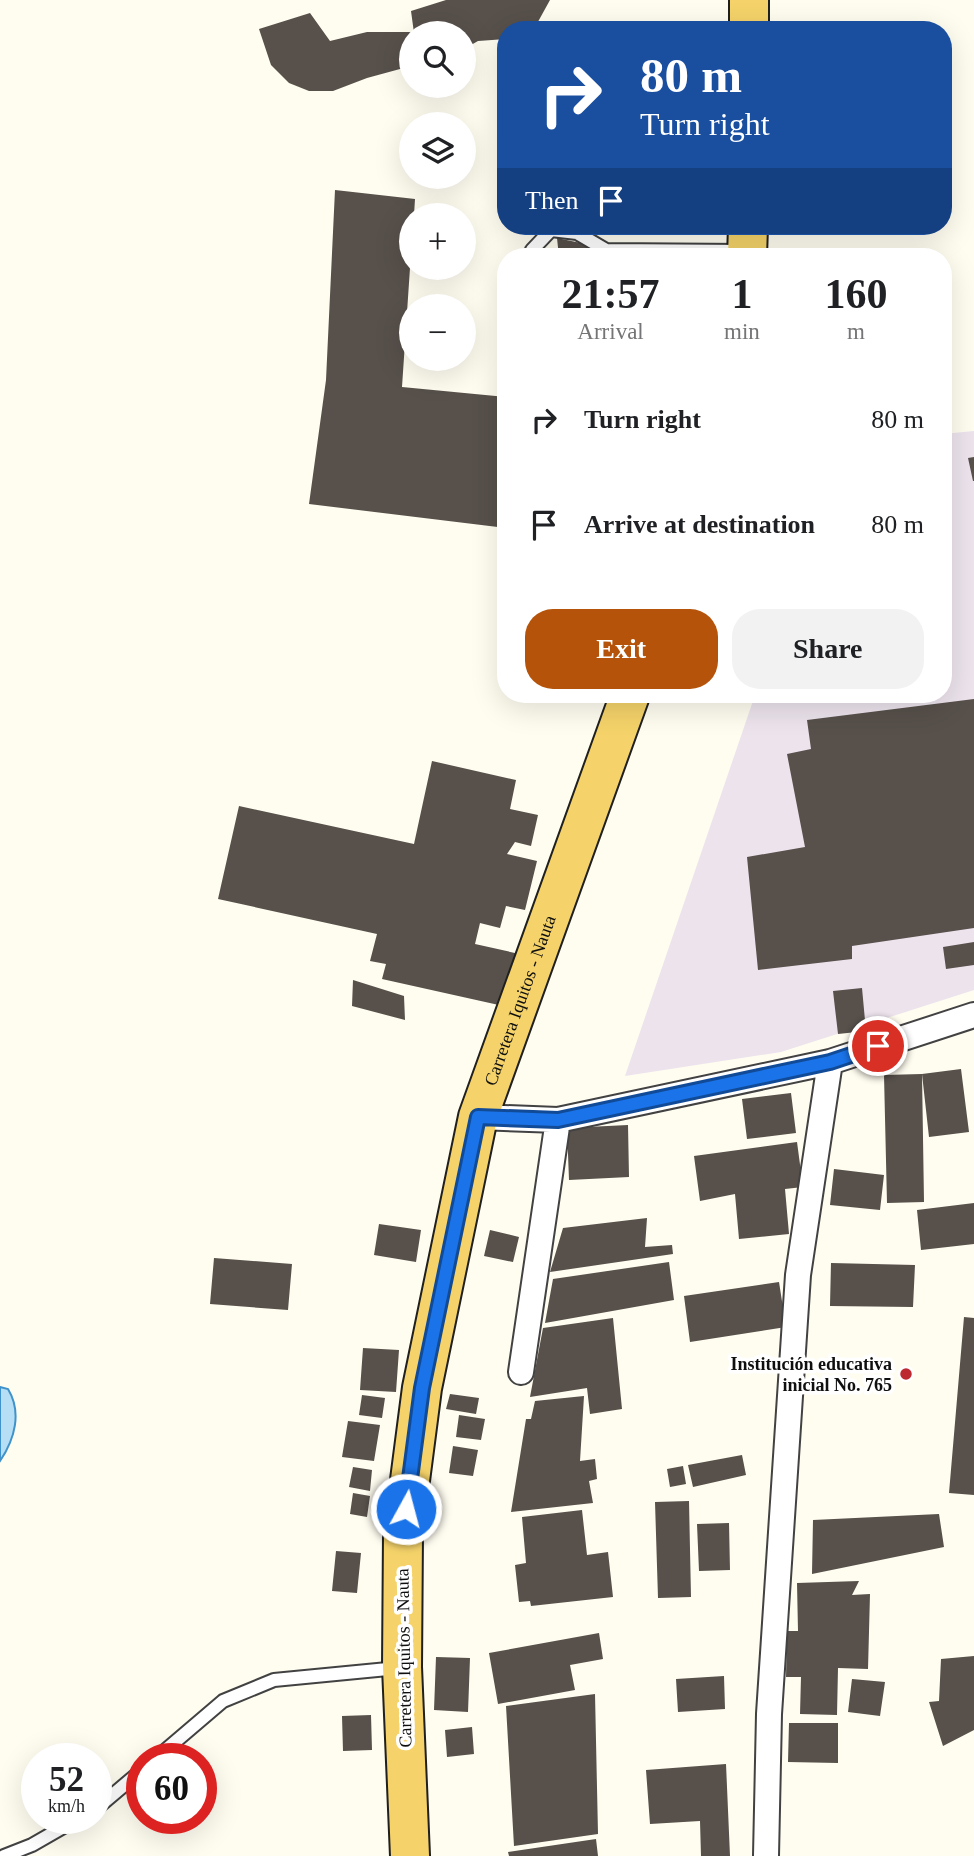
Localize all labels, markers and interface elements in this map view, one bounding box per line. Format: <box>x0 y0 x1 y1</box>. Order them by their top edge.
map controls <box>399 21 476 371</box>
button: search <box>399 21 476 98</box>
text: 80 m <box>640 48 742 103</box>
icon: right <box>525 49 616 140</box>
text: Turn right <box>640 106 770 142</box>
button: layers <box>399 112 476 189</box>
icon: arrive <box>592 182 630 220</box>
text: Then <box>525 186 578 215</box>
button: + <box>399 203 476 280</box>
text: 21:57 <box>562 271 660 317</box>
text: 1 <box>731 271 752 317</box>
text: 160 <box>824 271 887 317</box>
button: − <box>399 294 476 371</box>
text: Arrival <box>577 319 644 344</box>
text: min <box>724 319 760 344</box>
text: m <box>847 319 865 344</box>
icon: right <box>525 401 563 439</box>
text: Turn right <box>584 405 701 434</box>
text: 80 m <box>871 405 924 434</box>
icon: arrive <box>525 506 563 544</box>
text: Arrive at destination <box>584 510 815 539</box>
text: 80 m <box>871 510 924 539</box>
button: Exit <box>525 609 718 689</box>
button: Share <box>732 609 924 689</box>
street label: Carretera Iquitos - Nauta <box>480 913 560 1088</box>
pin <box>848 1016 908 1076</box>
icon: arrive <box>859 1027 897 1065</box>
place label: Institución educativa inicial No. 765 <box>730 1354 892 1395</box>
marker: Institución educativa inicial No. 765 <box>898 1366 914 1382</box>
position arrow <box>369 1472 443 1546</box>
street label: Carretera Iquitos - Nauta <box>392 1568 416 1748</box>
speed limit sign: 60 <box>126 1743 217 1834</box>
text: 52 <box>49 1760 84 1799</box>
text: km/h <box>48 1796 85 1816</box>

